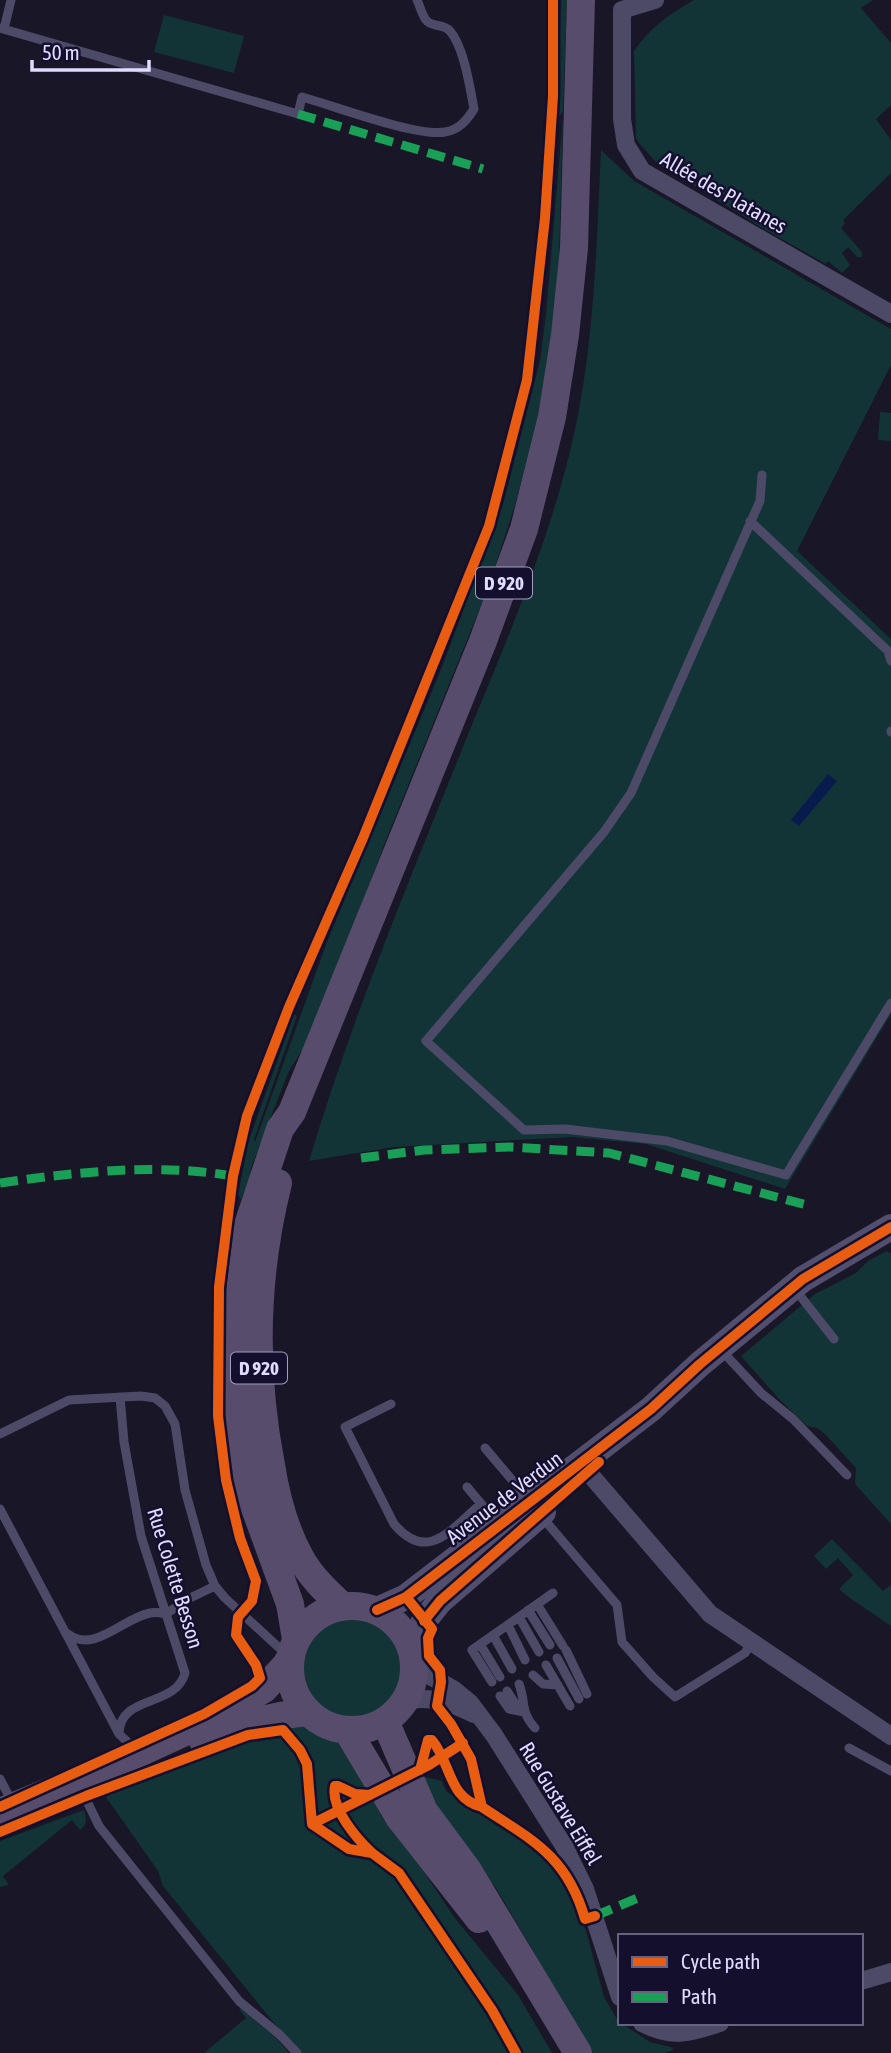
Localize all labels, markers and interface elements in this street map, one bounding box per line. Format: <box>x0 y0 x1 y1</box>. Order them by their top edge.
scale bar <box>32 28 149 72</box>
text: 50 m <box>42 40 80 64</box>
street label: Allée des Platanes <box>657 146 791 238</box>
road number: D 920 <box>476 568 532 598</box>
road number: D 920 <box>231 1352 287 1384</box>
street label: Avenue de Verdun <box>441 1446 567 1548</box>
street label: Rue Colette Besson <box>143 1505 209 1651</box>
street label: Rue Gustave Eiffel <box>515 1737 607 1869</box>
legend <box>618 1934 863 2025</box>
text: Cycle path <box>681 1949 760 1973</box>
text: Path <box>681 1984 717 2008</box>

